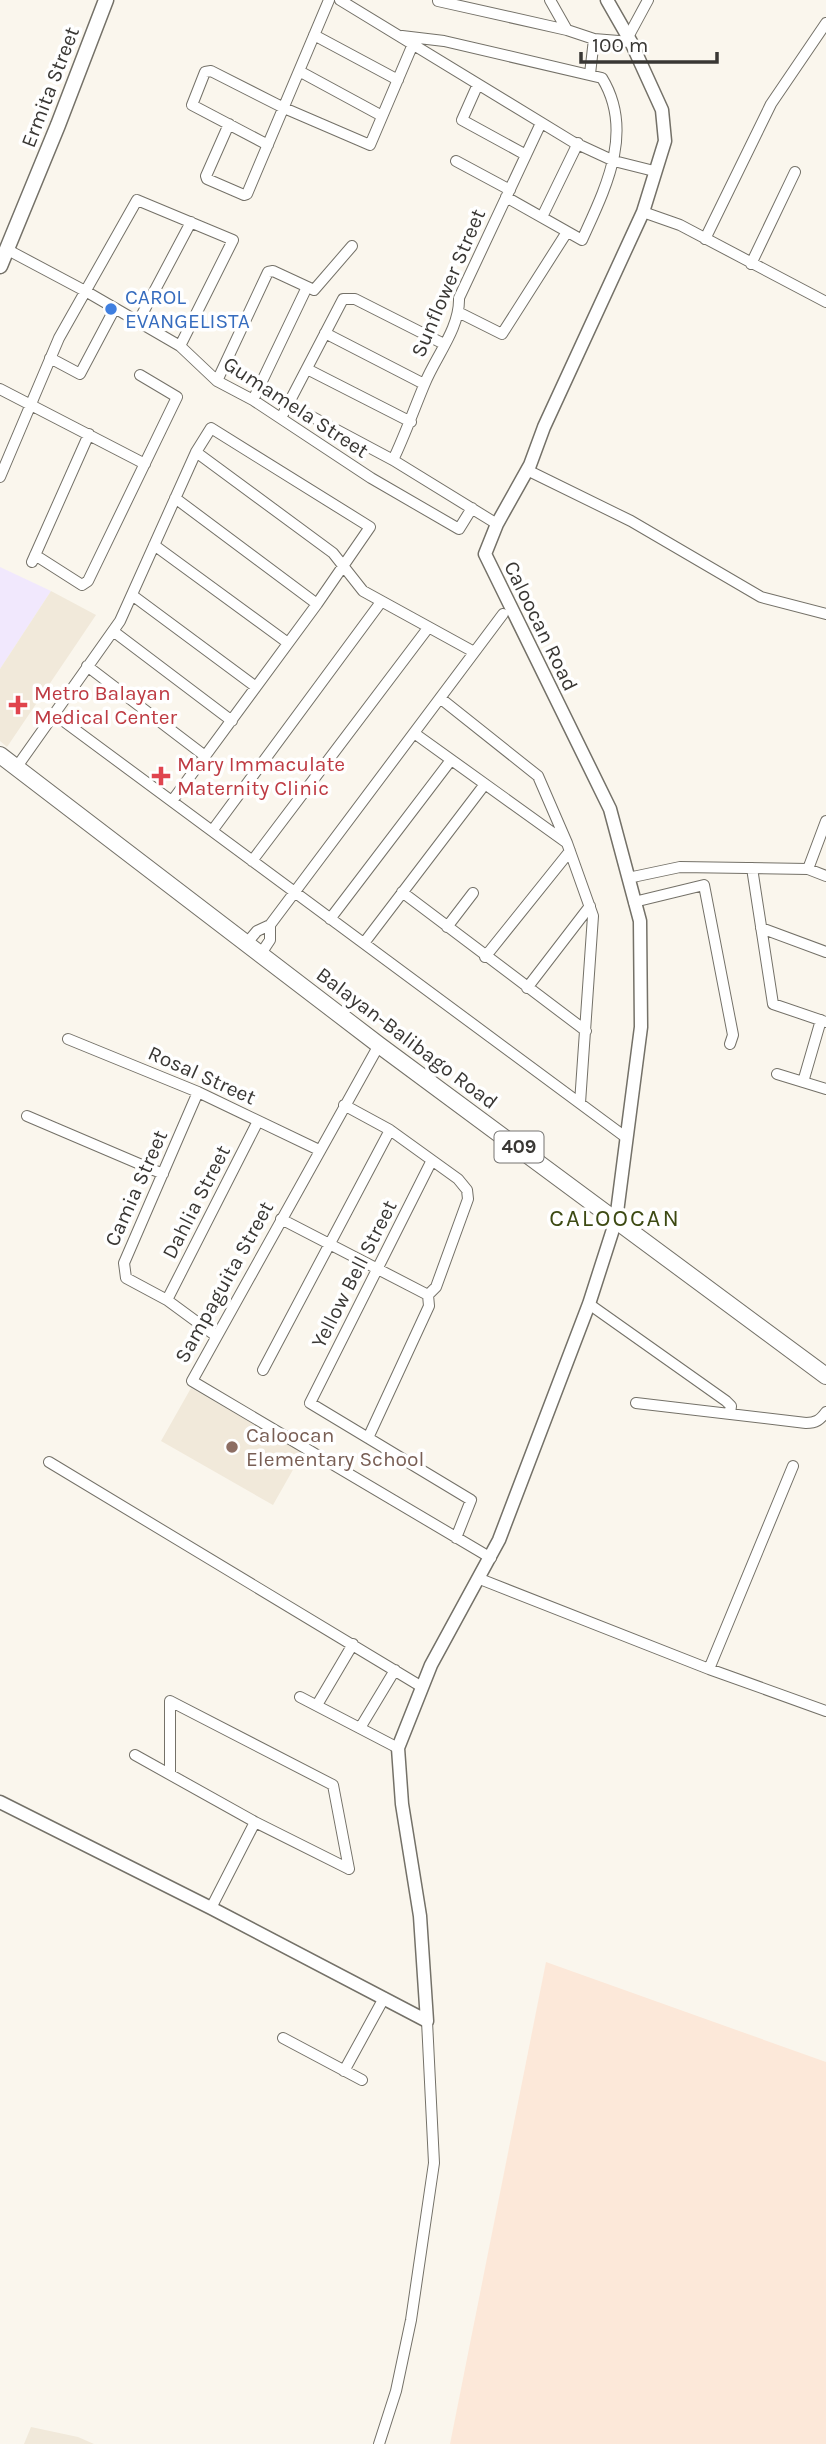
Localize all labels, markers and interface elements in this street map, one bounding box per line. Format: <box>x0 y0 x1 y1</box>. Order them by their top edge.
scale bar <box>581 21 718 65</box>
street label: Ermita Street <box>16 23 84 151</box>
text: 100 m <box>592 33 649 57</box>
street label: Sunflower Street <box>406 205 490 361</box>
place label: CAROL EVANGELISTA <box>125 285 250 333</box>
marker: CAROL EVANGELISTA <box>103 301 119 317</box>
street label: Gumamela Street <box>219 351 373 463</box>
street label: Caloocan Road <box>499 557 583 695</box>
place label: Metro Balayan Medical Center <box>34 681 178 729</box>
marker: Metro Balayan Medical Center <box>8 695 28 715</box>
place label: Mary Immaculate Maternity Clinic <box>177 752 345 800</box>
marker: Mary Immaculate Maternity Clinic <box>151 766 171 786</box>
street label: Balayan-Balibago Road <box>312 962 502 1114</box>
street label: Rosal Street <box>144 1041 260 1109</box>
street label: Camia Street <box>100 1126 172 1250</box>
road number: 409 <box>494 1132 544 1162</box>
street label: Dahlia Street <box>157 1141 235 1263</box>
street label: Yellow Bell Street <box>306 1196 402 1352</box>
street label: Sampaguita Street <box>170 1197 278 1367</box>
district label: CALOOCAN <box>549 1204 681 1232</box>
place label: Caloocan Elementary School <box>246 1423 424 1471</box>
marker: Caloocan Elementary School <box>224 1439 240 1455</box>

